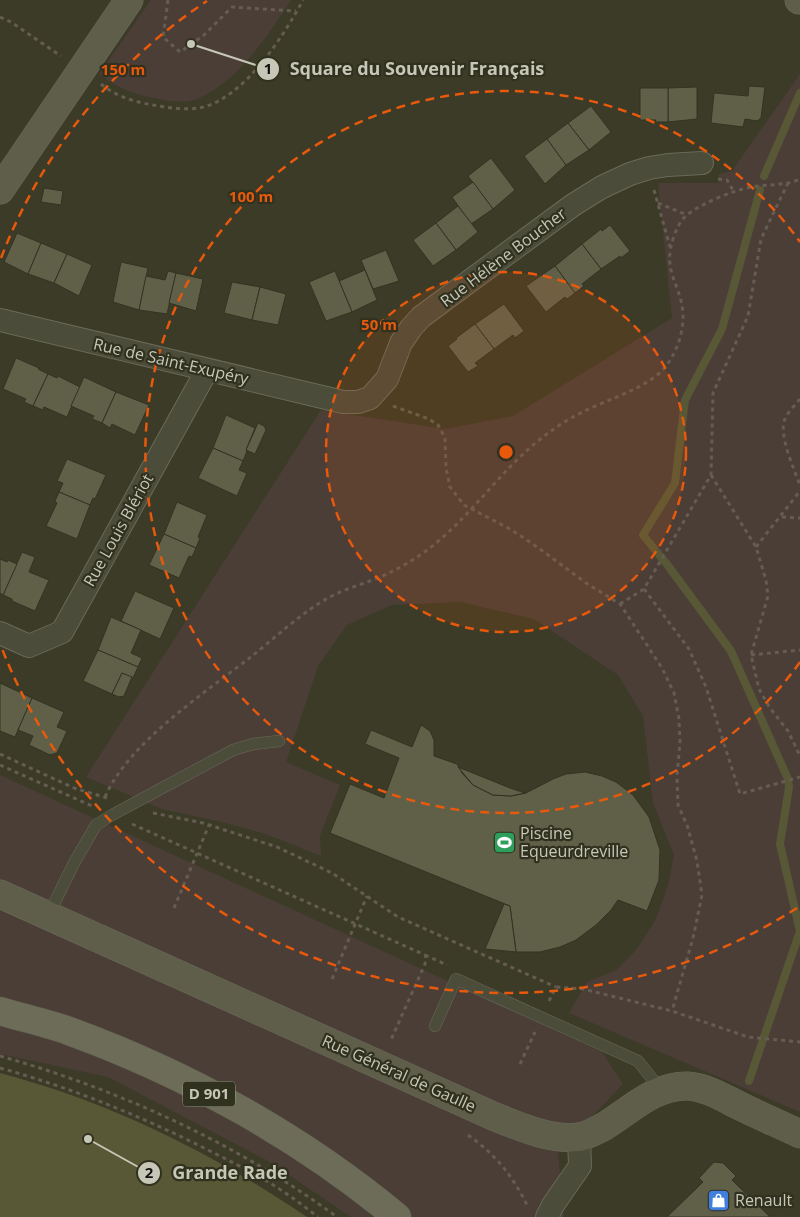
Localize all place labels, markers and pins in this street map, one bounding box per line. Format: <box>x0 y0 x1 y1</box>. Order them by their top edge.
callout: Square du Souvenir Français <box>255 53 555 86</box>
centre of rings <box>497 443 515 461</box>
place label: Piscine Equeurdreville <box>520 822 628 862</box>
sports icon: Piscine Equeurdreville <box>492 830 516 854</box>
callout: Grande Rade <box>137 1156 297 1189</box>
shop icon: Renault <box>707 1188 731 1212</box>
place label: Renault <box>735 1189 792 1211</box>

